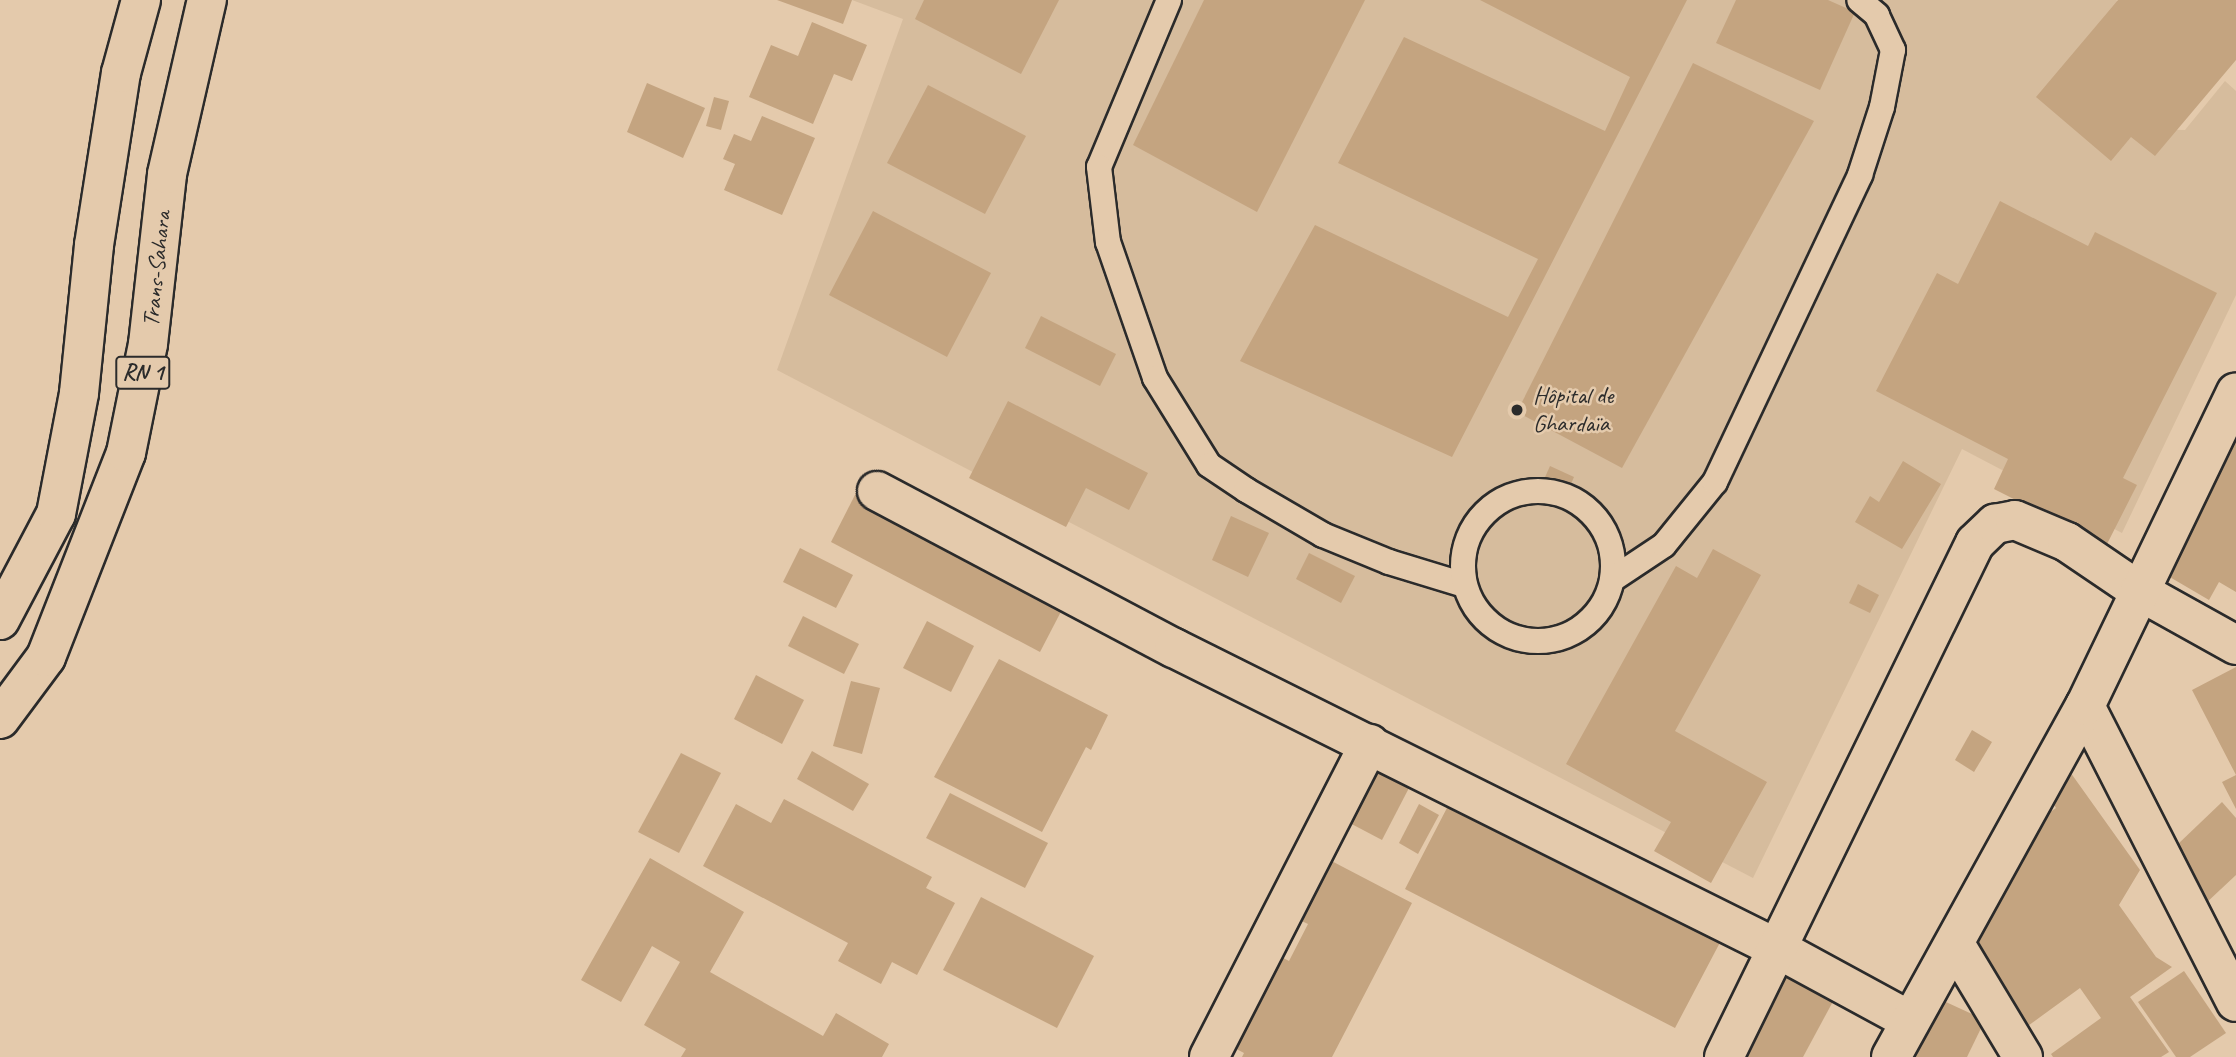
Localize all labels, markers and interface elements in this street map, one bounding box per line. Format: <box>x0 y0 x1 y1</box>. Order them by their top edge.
street label: Trans-Sahara <box>137 210 177 328</box>
road number: RN 1 <box>115 354 171 392</box>
place label: Hôpital de Ghardaïa <box>1533 382 1613 438</box>
marker: Hôpital de Ghardaïa <box>1507 400 1527 420</box>

